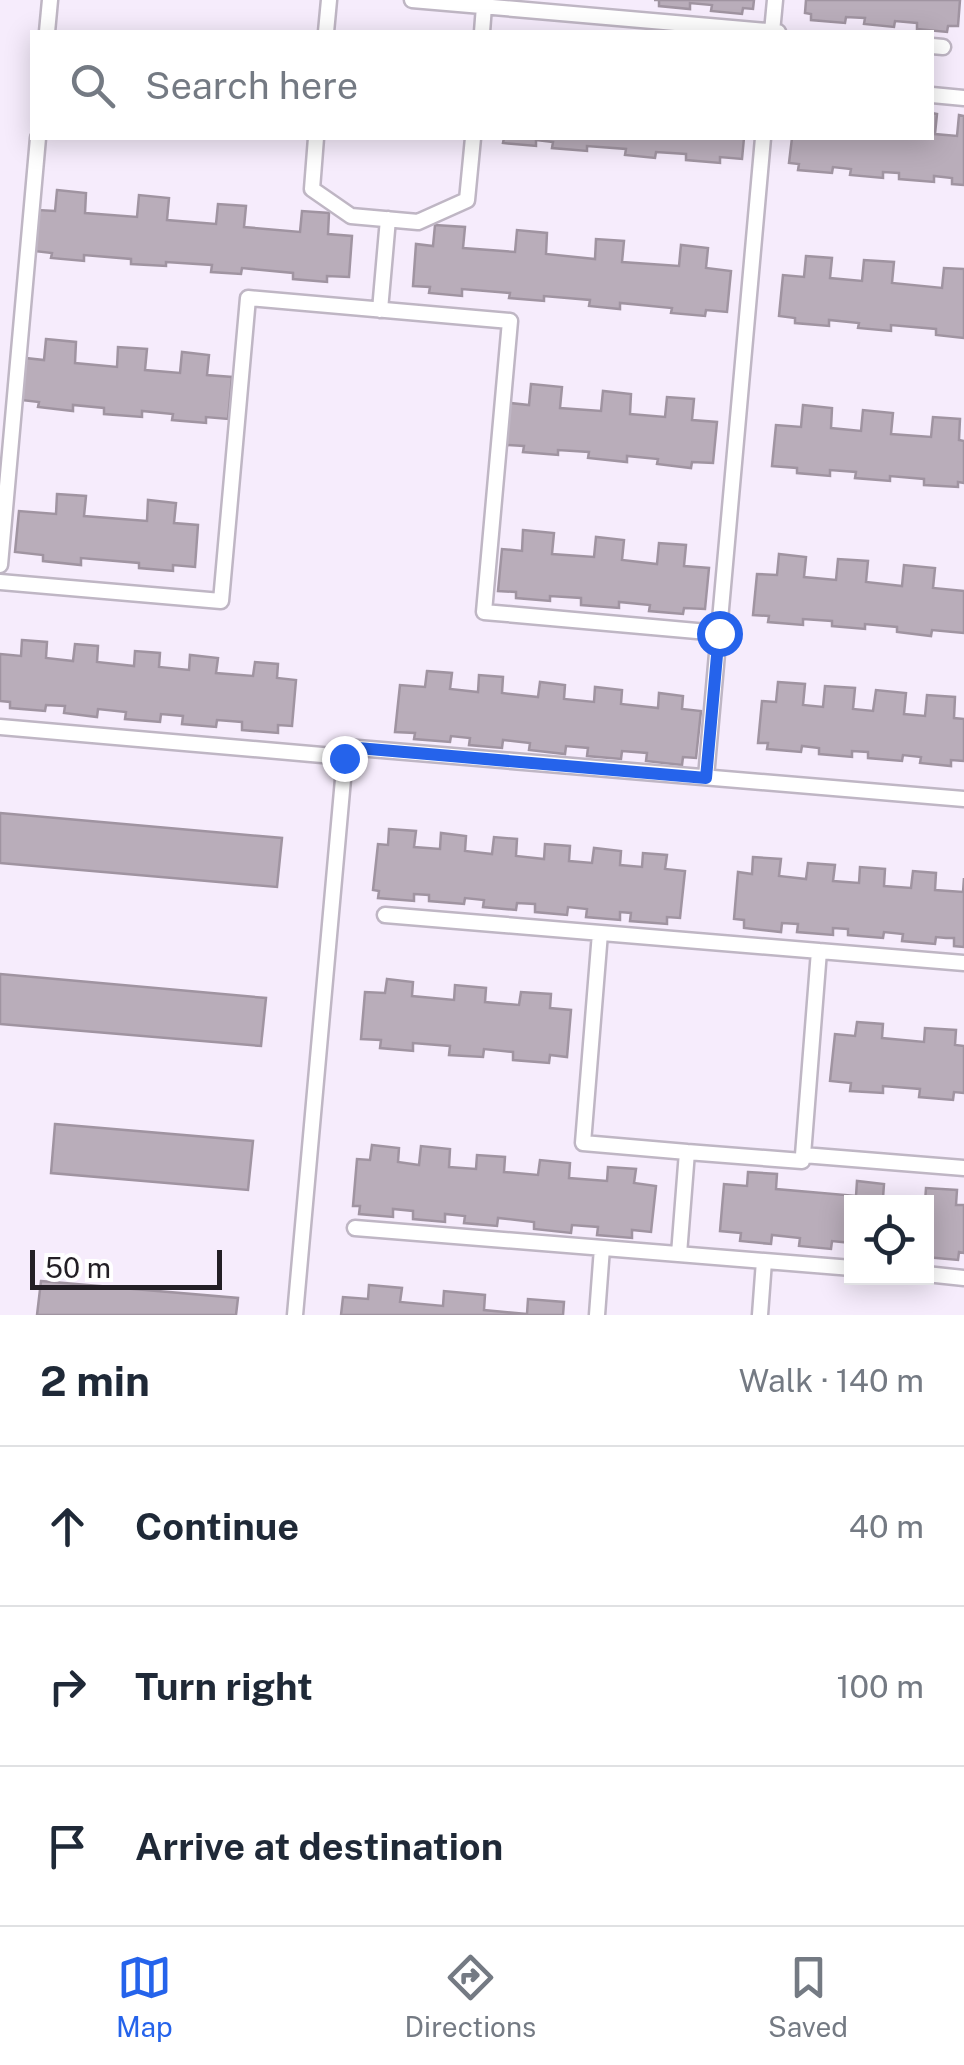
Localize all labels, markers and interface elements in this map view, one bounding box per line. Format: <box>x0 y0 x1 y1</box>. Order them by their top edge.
search box <box>30 30 934 140</box>
icon: search <box>65 58 120 113</box>
text: Search here <box>145 63 358 108</box>
route start <box>697 611 743 657</box>
route end <box>322 736 368 782</box>
map controls <box>844 1195 934 1285</box>
button: locate <box>844 1195 934 1285</box>
scale bar <box>30 1245 222 1290</box>
text: 50 m <box>45 1251 111 1284</box>
text: 2 min <box>40 1356 150 1405</box>
text: Walk · 140 m <box>739 1362 924 1399</box>
icon: ahead <box>40 1499 95 1554</box>
text: Continue <box>135 1504 299 1549</box>
text: 40 m <box>849 1508 924 1545</box>
icon: right <box>40 1659 95 1714</box>
text: Turn right <box>135 1664 313 1709</box>
text: 100 m <box>837 1668 924 1705</box>
icon: arrive <box>40 1819 95 1874</box>
text: Arrive at destination <box>135 1824 503 1869</box>
tab: Map <box>116 1950 173 2043</box>
tab: Directions <box>405 1950 536 2043</box>
tab: Saved <box>768 1950 848 2043</box>

